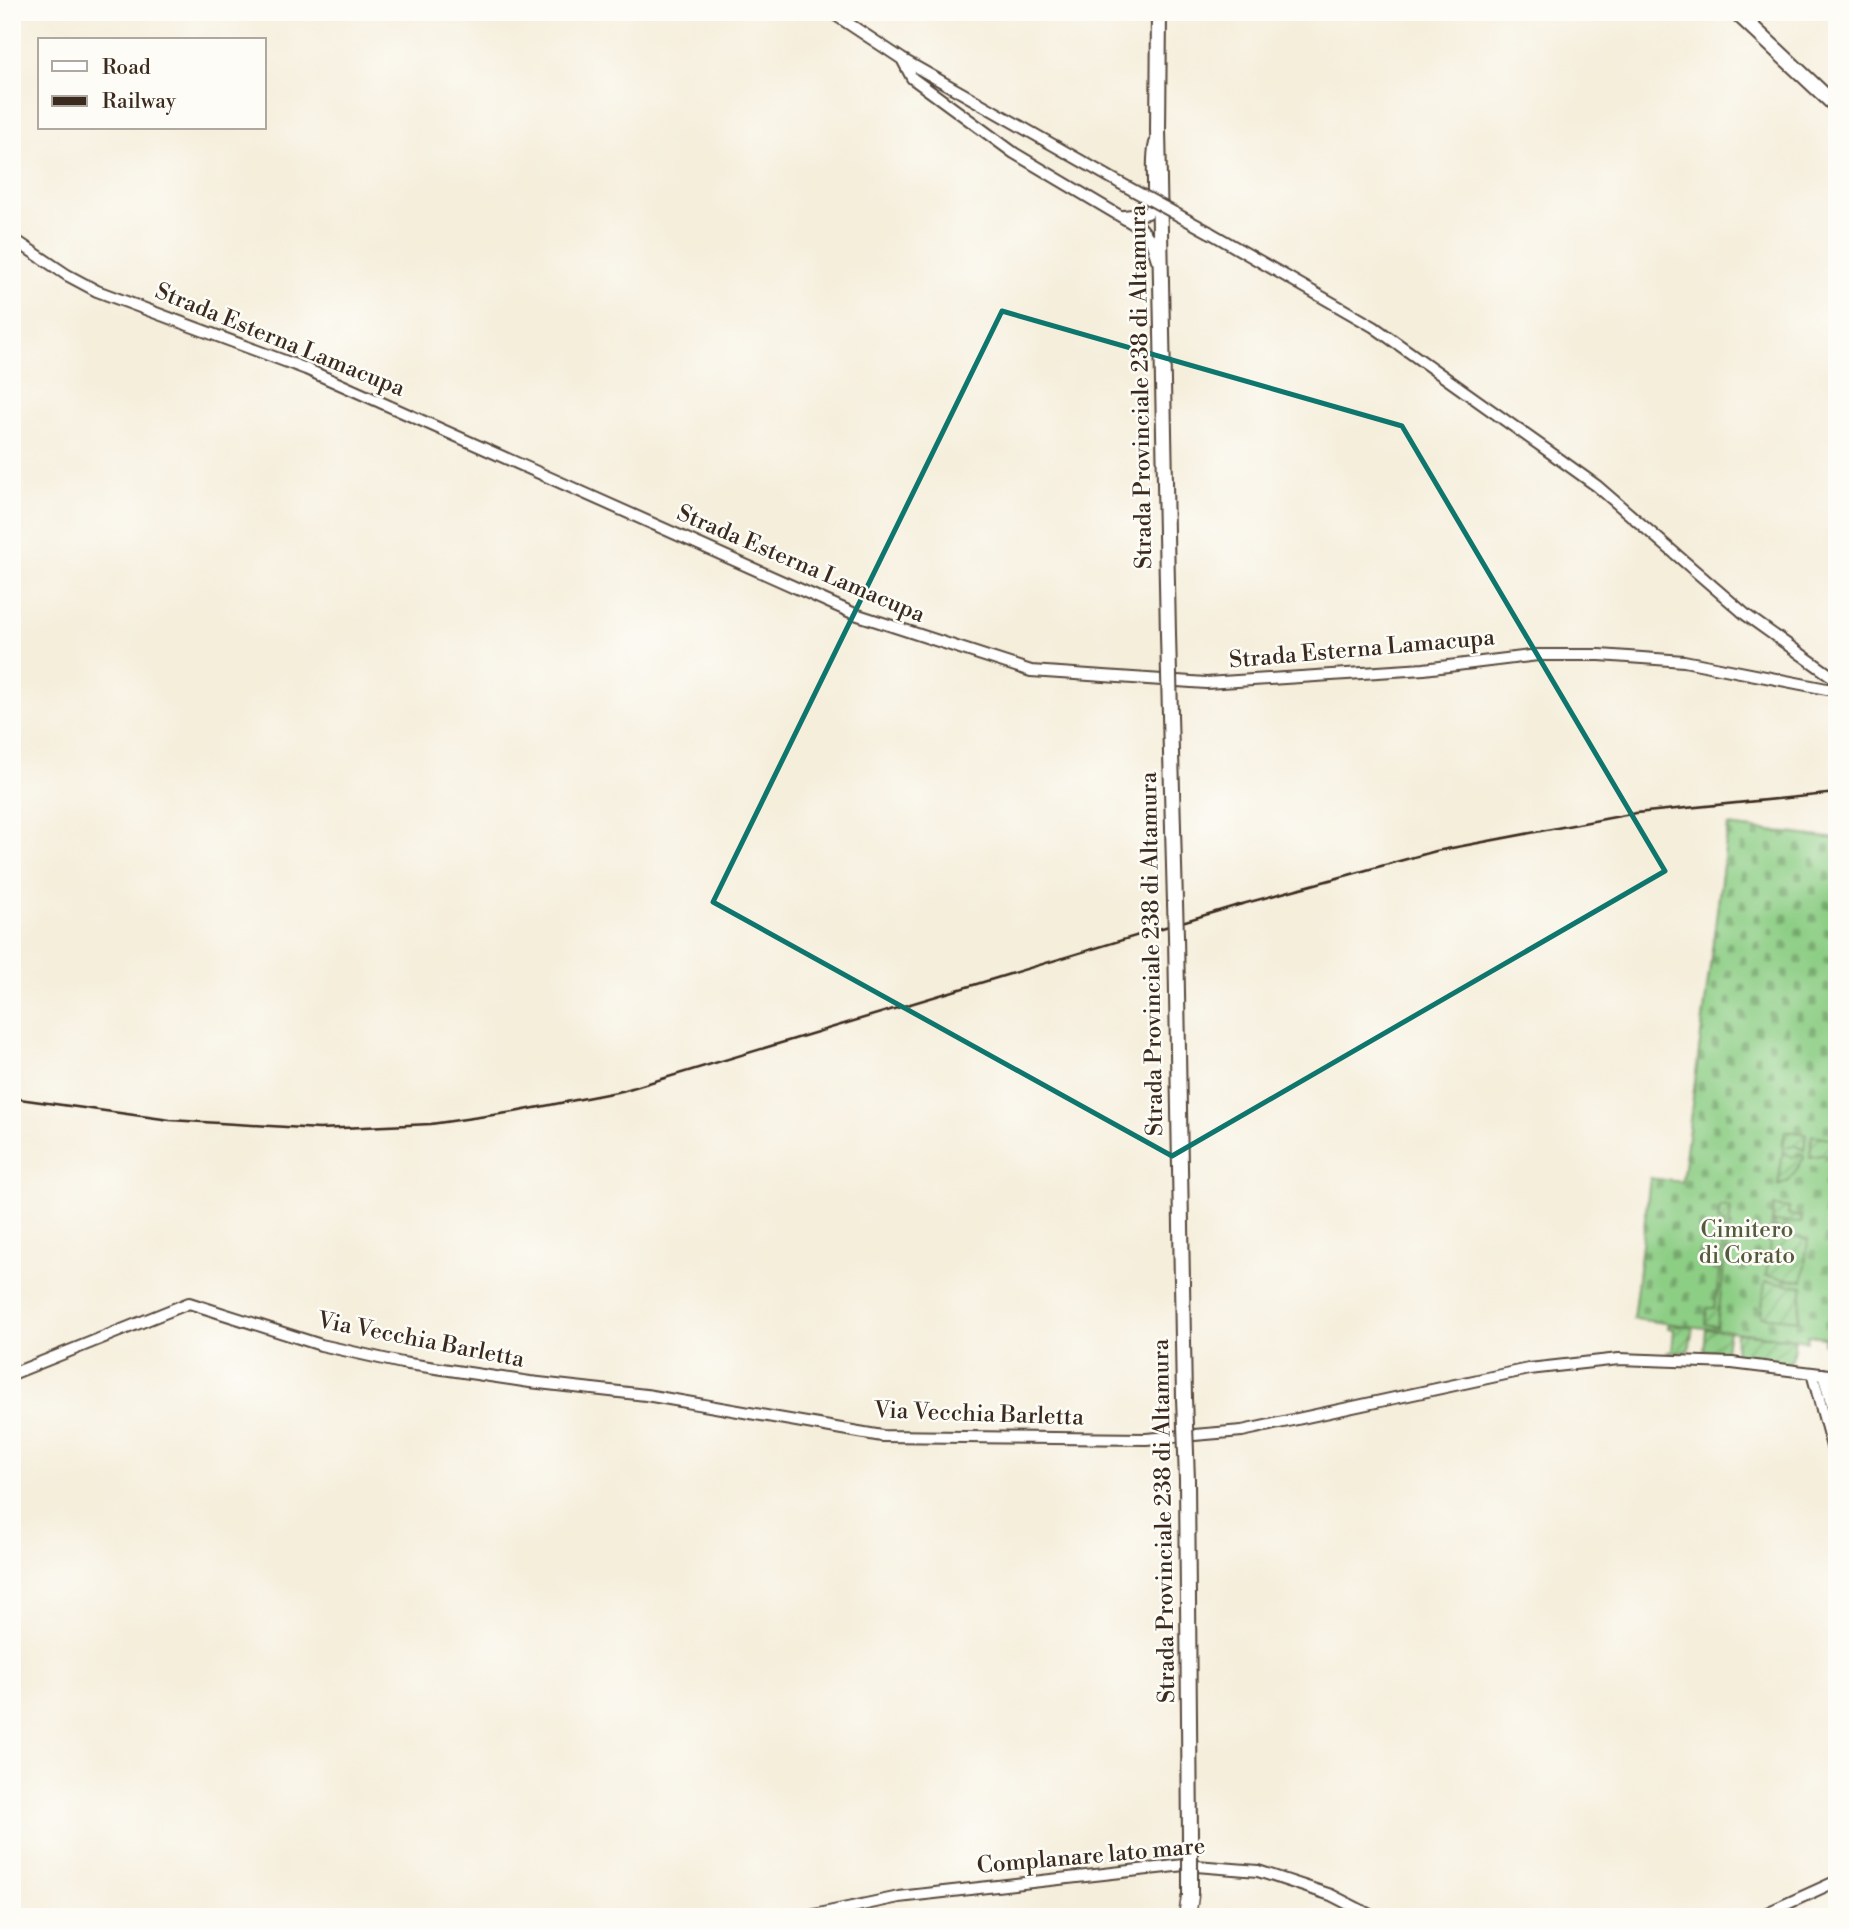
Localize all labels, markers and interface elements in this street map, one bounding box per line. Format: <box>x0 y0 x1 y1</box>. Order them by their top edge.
legend <box>38 38 266 130</box>
text: Road <box>102 55 151 81</box>
text: Railway <box>102 89 177 115</box>
street label: Strada Provinciale 238 di Altamura <box>1124 204 1158 569</box>
street label: Strada Esterna Lamacupa <box>151 277 409 403</box>
street label: Strada Esterna Lamacupa <box>673 499 930 629</box>
street label: Strada Esterna Lamacupa <box>1228 623 1496 675</box>
street label: Strada Provinciale 238 di Altamura <box>1135 771 1169 1136</box>
park label: Cimitero di Corato <box>1699 1216 1795 1270</box>
street label: Via Vecchia Barletta <box>314 1306 527 1374</box>
street label: Strada Provinciale 238 di Altamura <box>1147 1338 1181 1703</box>
street label: Via Vecchia Barletta <box>873 1396 1085 1432</box>
street label: Complanare lato mare <box>976 1832 1206 1880</box>

